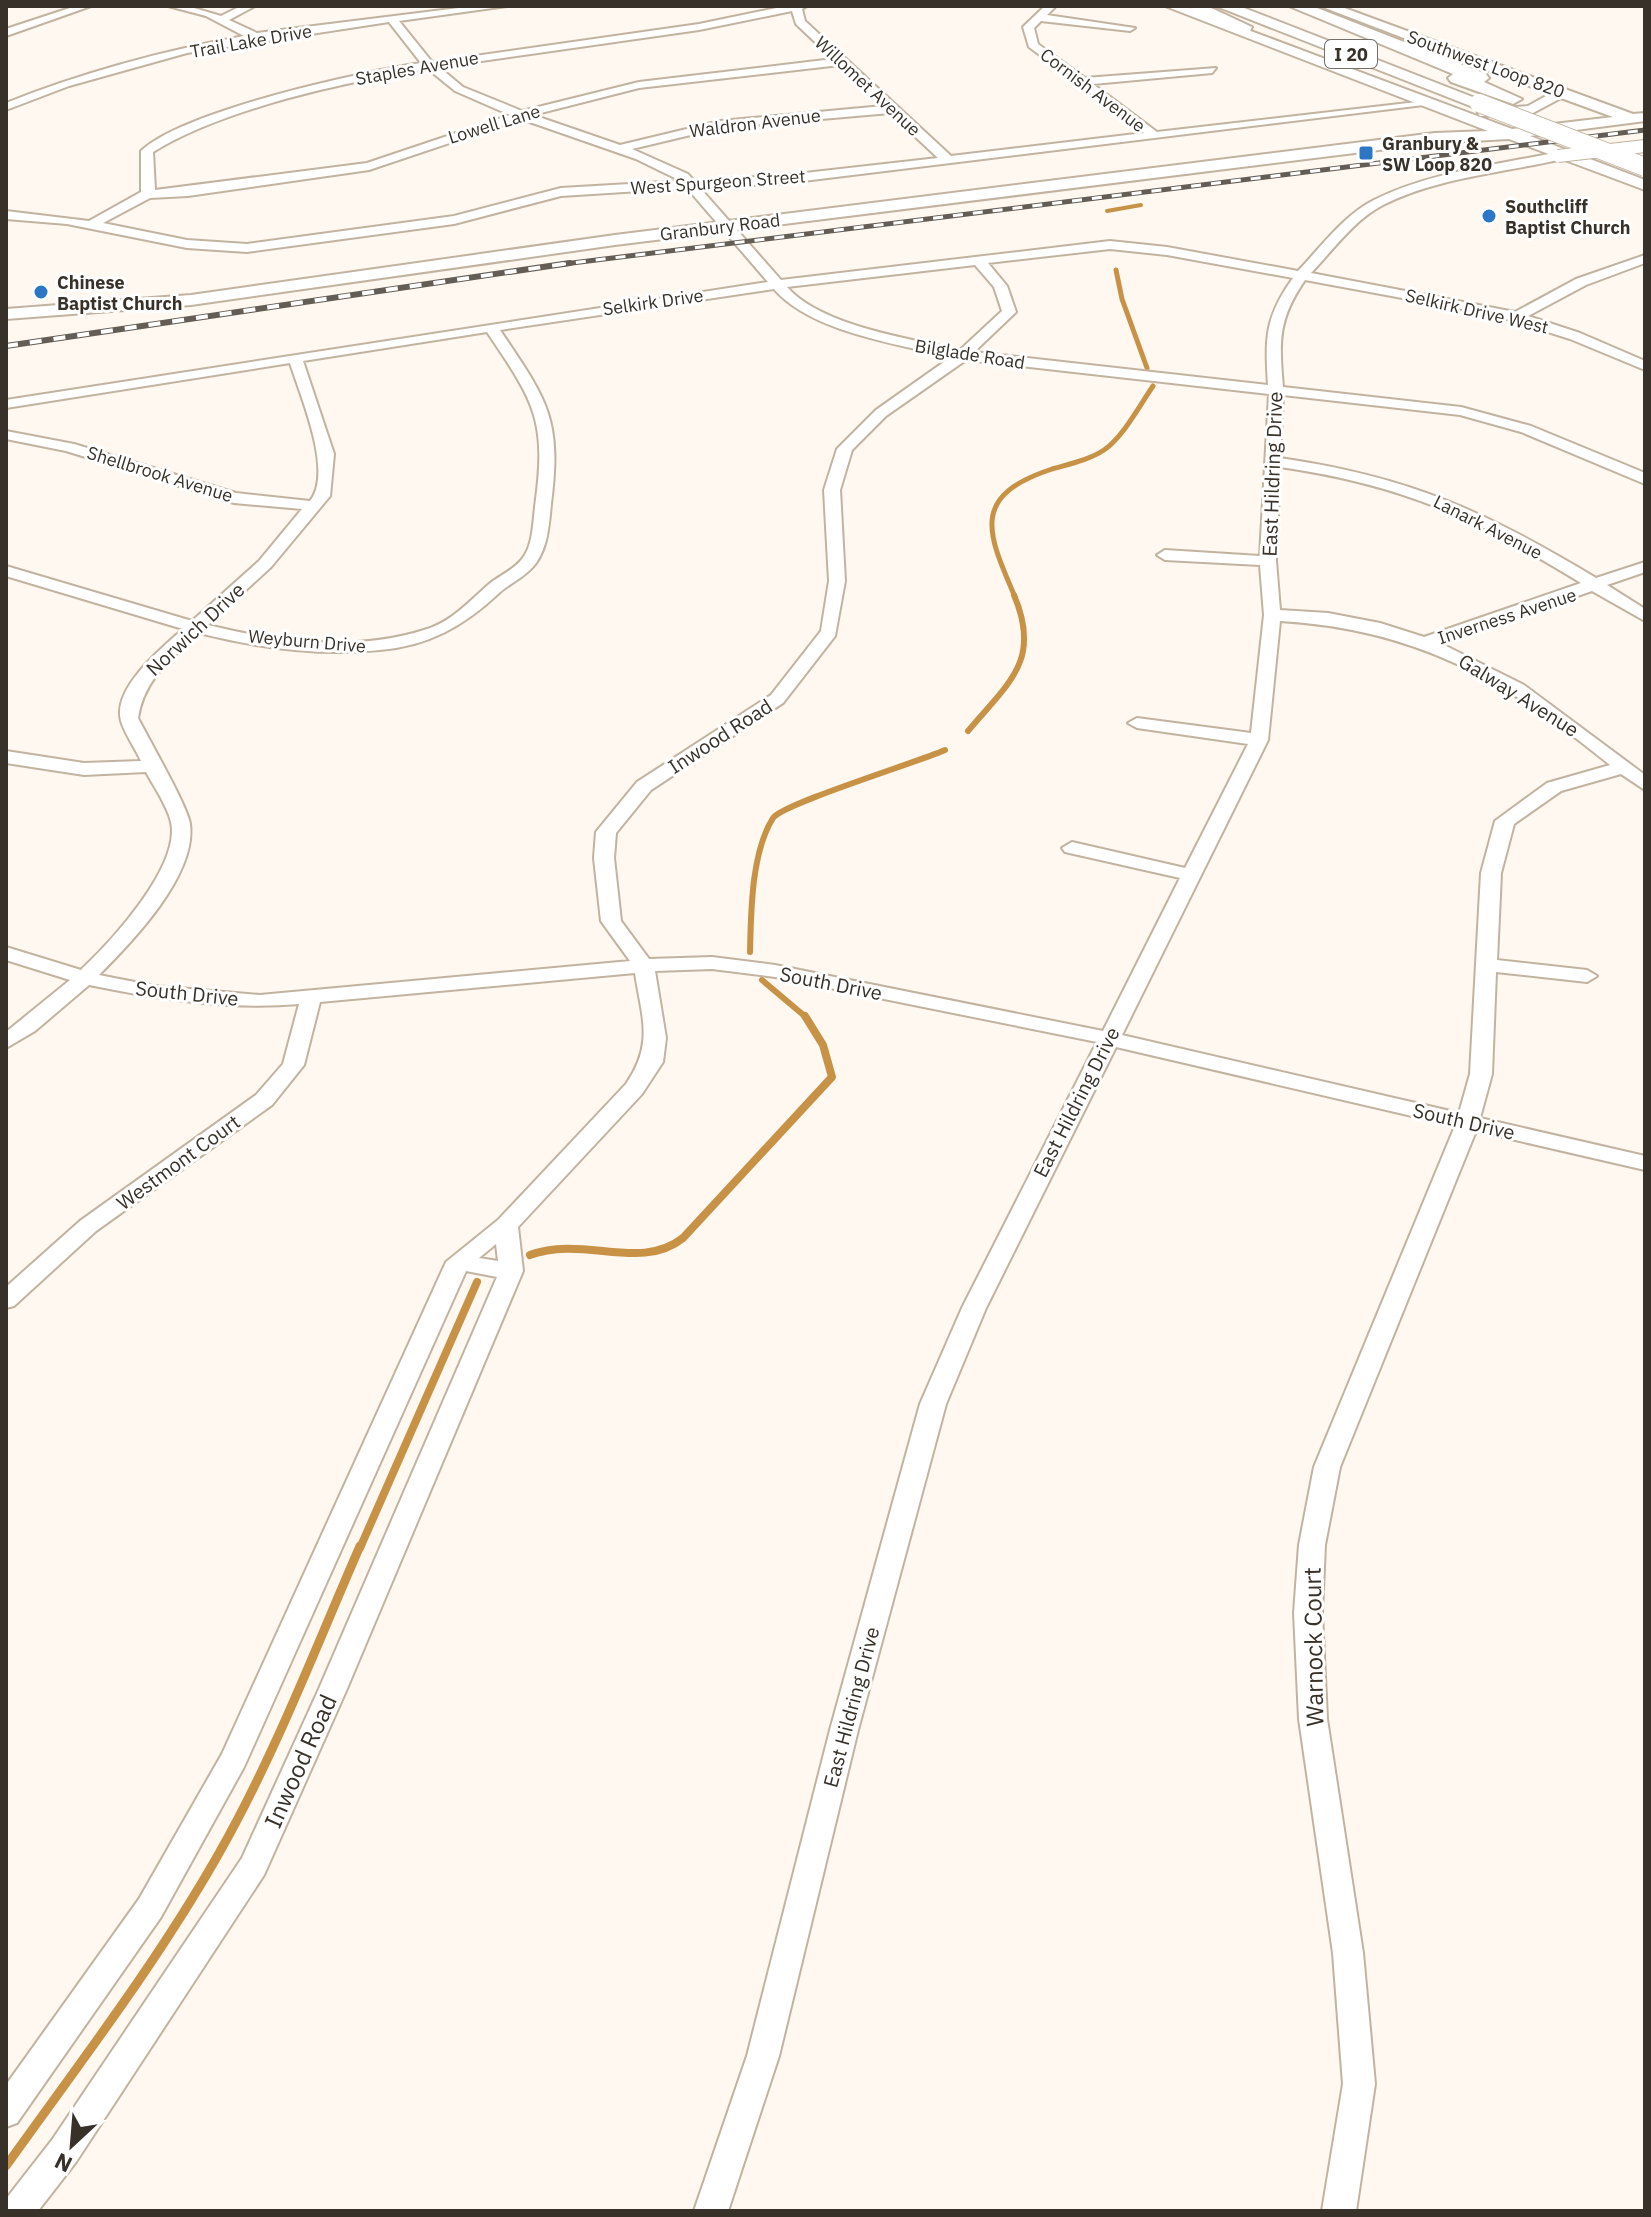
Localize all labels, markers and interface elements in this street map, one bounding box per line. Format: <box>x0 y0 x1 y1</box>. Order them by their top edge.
street label: Trail Lake Drive <box>188 19 314 63</box>
street label: Southwest Loop 820 <box>1404 25 1568 103</box>
street label: Willomet Avenue <box>810 31 926 141</box>
road number: I 20 <box>1325 40 1377 68</box>
street label: Cornish Avenue <box>1036 43 1150 137</box>
street label: Staples Avenue <box>354 46 481 90</box>
street label: Lowell Lane <box>445 99 543 149</box>
street label: Waldron Avenue <box>688 104 822 142</box>
place label: Granbury & SW Loop 820 <box>1382 132 1492 176</box>
marker: Granbury & SW Loop 820 <box>1357 144 1375 162</box>
street label: West Spurgeon Street <box>630 164 806 200</box>
place label: Southcliff Baptist Church <box>1505 195 1631 239</box>
marker: Southcliff Baptist Church <box>1480 207 1498 225</box>
street label: Granbury Road <box>659 208 781 246</box>
place label: Chinese Baptist Church <box>57 271 183 315</box>
marker: Chinese Baptist Church <box>32 283 50 301</box>
street label: Selkirk Drive West <box>1403 283 1551 339</box>
street label: Selkirk Drive <box>601 284 705 320</box>
street label: Bilglade Road <box>913 334 1027 374</box>
street label: East Hildring Drive <box>1256 391 1288 557</box>
street label: Shellbrook Avenue <box>84 441 236 507</box>
street label: Lanark Avenue <box>1430 490 1546 564</box>
street label: Norwich Drive <box>140 576 250 682</box>
street label: Inverness Avenue <box>1435 583 1579 649</box>
street label: Weyburn Drive <box>247 624 367 658</box>
street label: Galway Avenue <box>1454 647 1584 743</box>
street label: Inwood Road <box>663 692 777 780</box>
street label: South Drive <box>778 960 884 1006</box>
street label: South Drive <box>134 974 240 1012</box>
street label: East Hildring Drive <box>1026 1022 1126 1182</box>
street label: South Drive <box>1410 1096 1518 1146</box>
street label: Westmont Court <box>111 1108 245 1216</box>
street label: Warnock Court <box>1296 1567 1330 1727</box>
street label: East Hildring Drive <box>817 1624 885 1790</box>
street label: Inwood Road <box>256 1689 344 1833</box>
north arrow <box>32 2105 112 2185</box>
text: N <box>49 2147 77 2180</box>

